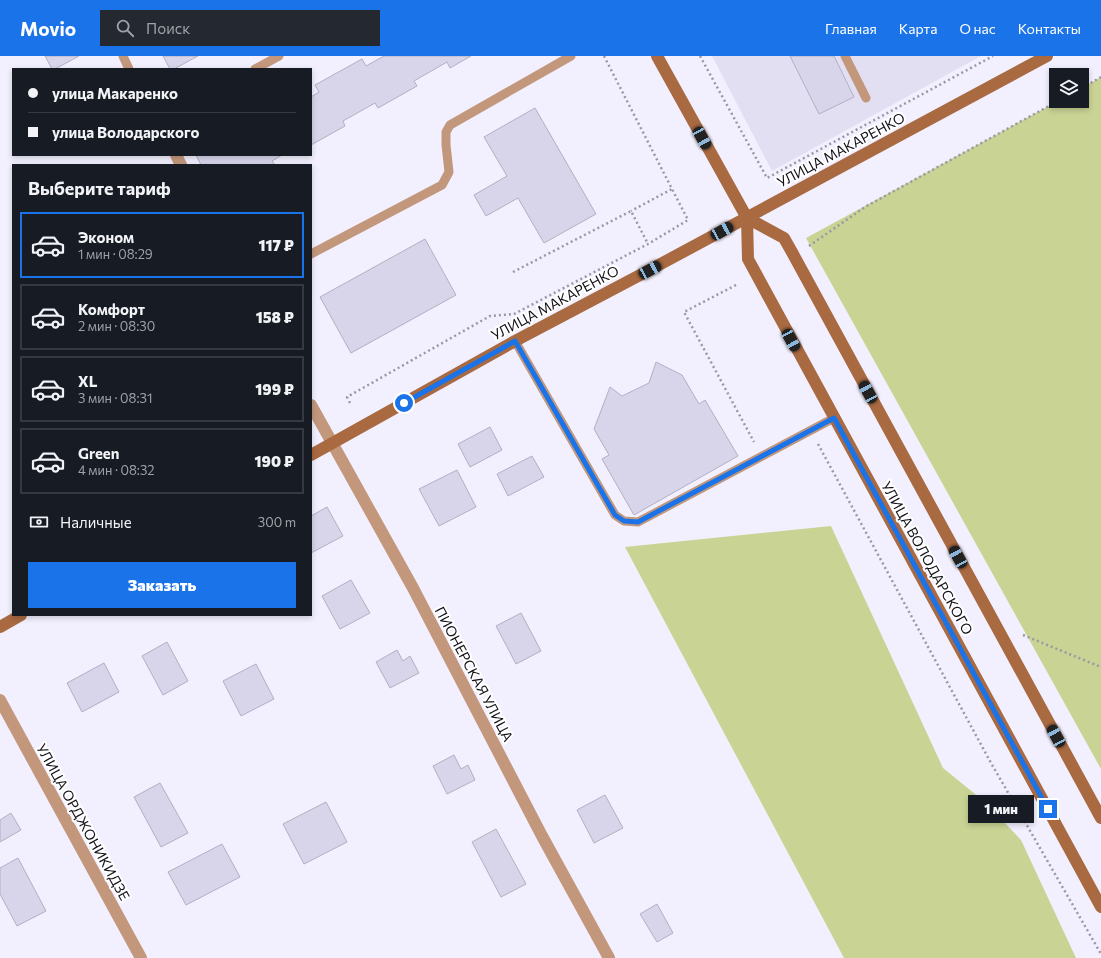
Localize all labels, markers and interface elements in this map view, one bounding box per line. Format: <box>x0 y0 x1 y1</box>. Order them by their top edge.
search box <box>100 10 380 46</box>
text: Movio <box>20 17 76 40</box>
icon: search <box>114 17 136 39</box>
text: Поиск <box>146 19 190 37</box>
text: Главная <box>825 20 877 37</box>
text: Карта <box>899 20 937 37</box>
text: О нас <box>959 20 996 37</box>
text: Контакты <box>1018 20 1081 37</box>
map controls <box>1049 68 1089 108</box>
button: layers <box>1049 68 1089 108</box>
text: улица Макаренко <box>52 84 178 102</box>
street label: УЛИЦА МАКАРЕНКО <box>774 109 908 190</box>
text: улица Володарского <box>52 123 200 141</box>
car <box>691 125 713 151</box>
text: Выберите тариф <box>28 177 171 199</box>
car <box>709 220 735 242</box>
icon: car <box>30 227 66 263</box>
text: Эконом <box>78 228 134 246</box>
text: 117 ₽ <box>259 236 294 254</box>
text: 1 мин · 08:29 <box>78 246 153 262</box>
car <box>637 259 663 281</box>
street label: УЛИЦА МАКАРЕНКО <box>488 262 622 343</box>
icon: car <box>30 299 66 335</box>
text: Комфорт <box>78 300 145 318</box>
text: 158 ₽ <box>256 308 294 326</box>
text: 2 мин · 08:30 <box>78 318 155 334</box>
car <box>780 327 802 353</box>
icon: car <box>30 371 66 407</box>
text: XL <box>78 372 97 390</box>
car <box>857 379 879 405</box>
text: 199 ₽ <box>255 380 294 398</box>
text: 3 мин · 08:31 <box>78 390 152 406</box>
route start <box>395 394 413 412</box>
icon: car <box>30 443 66 479</box>
text: Green <box>78 444 119 462</box>
text: 190 ₽ <box>255 452 294 470</box>
text: 4 мин · 08:32 <box>78 462 154 478</box>
street label: УЛИЦА ВОЛОДАРСКОГО <box>878 478 977 637</box>
icon: cash <box>28 511 50 533</box>
text: Наличные <box>60 513 132 531</box>
text: 300 m <box>258 514 296 530</box>
car <box>947 544 969 570</box>
button: Заказать <box>28 562 296 608</box>
street label: ПИОНЕРСКАЯ УЛИЦА <box>432 603 517 744</box>
car <box>1045 723 1067 749</box>
street label: УЛИЦА ОРДЖОНИКИДЗЕ <box>33 740 134 903</box>
callout: 1 мин <box>968 795 1034 823</box>
route end <box>1039 800 1057 818</box>
text: 1 мин <box>984 801 1018 817</box>

